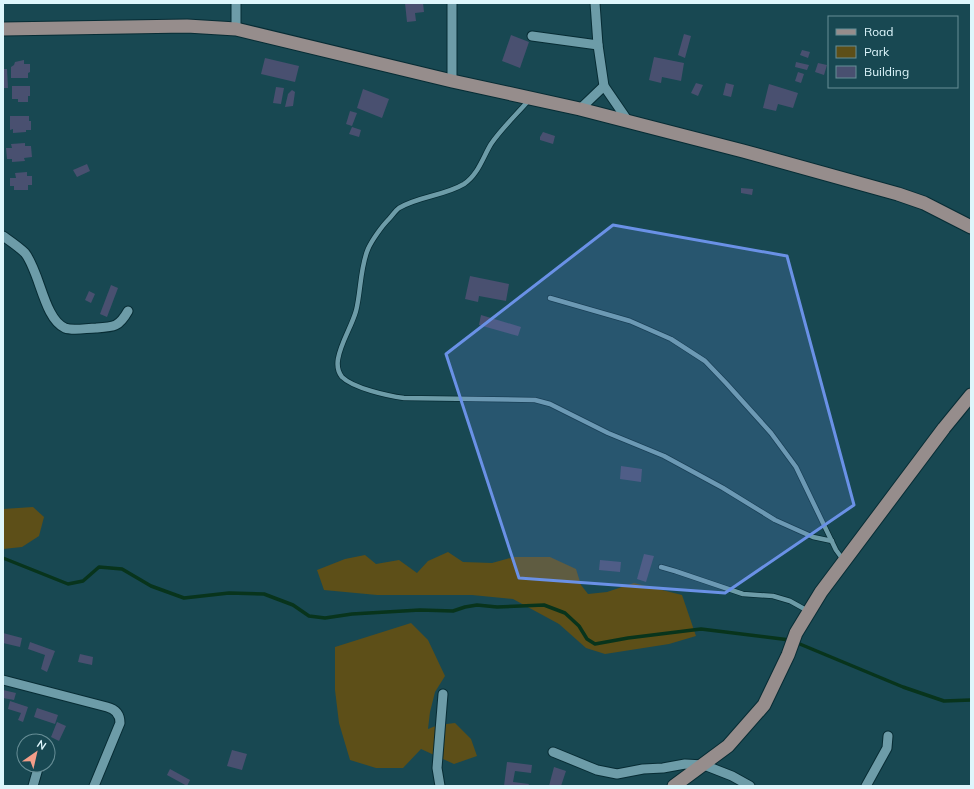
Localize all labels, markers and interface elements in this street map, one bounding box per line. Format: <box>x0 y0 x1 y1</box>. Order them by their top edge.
legend <box>828 16 958 88</box>
text: Road <box>864 24 893 39</box>
text: Park <box>864 44 890 59</box>
text: Building <box>864 64 909 79</box>
north arrow <box>16 733 56 773</box>
text: N <box>34 737 49 753</box>

